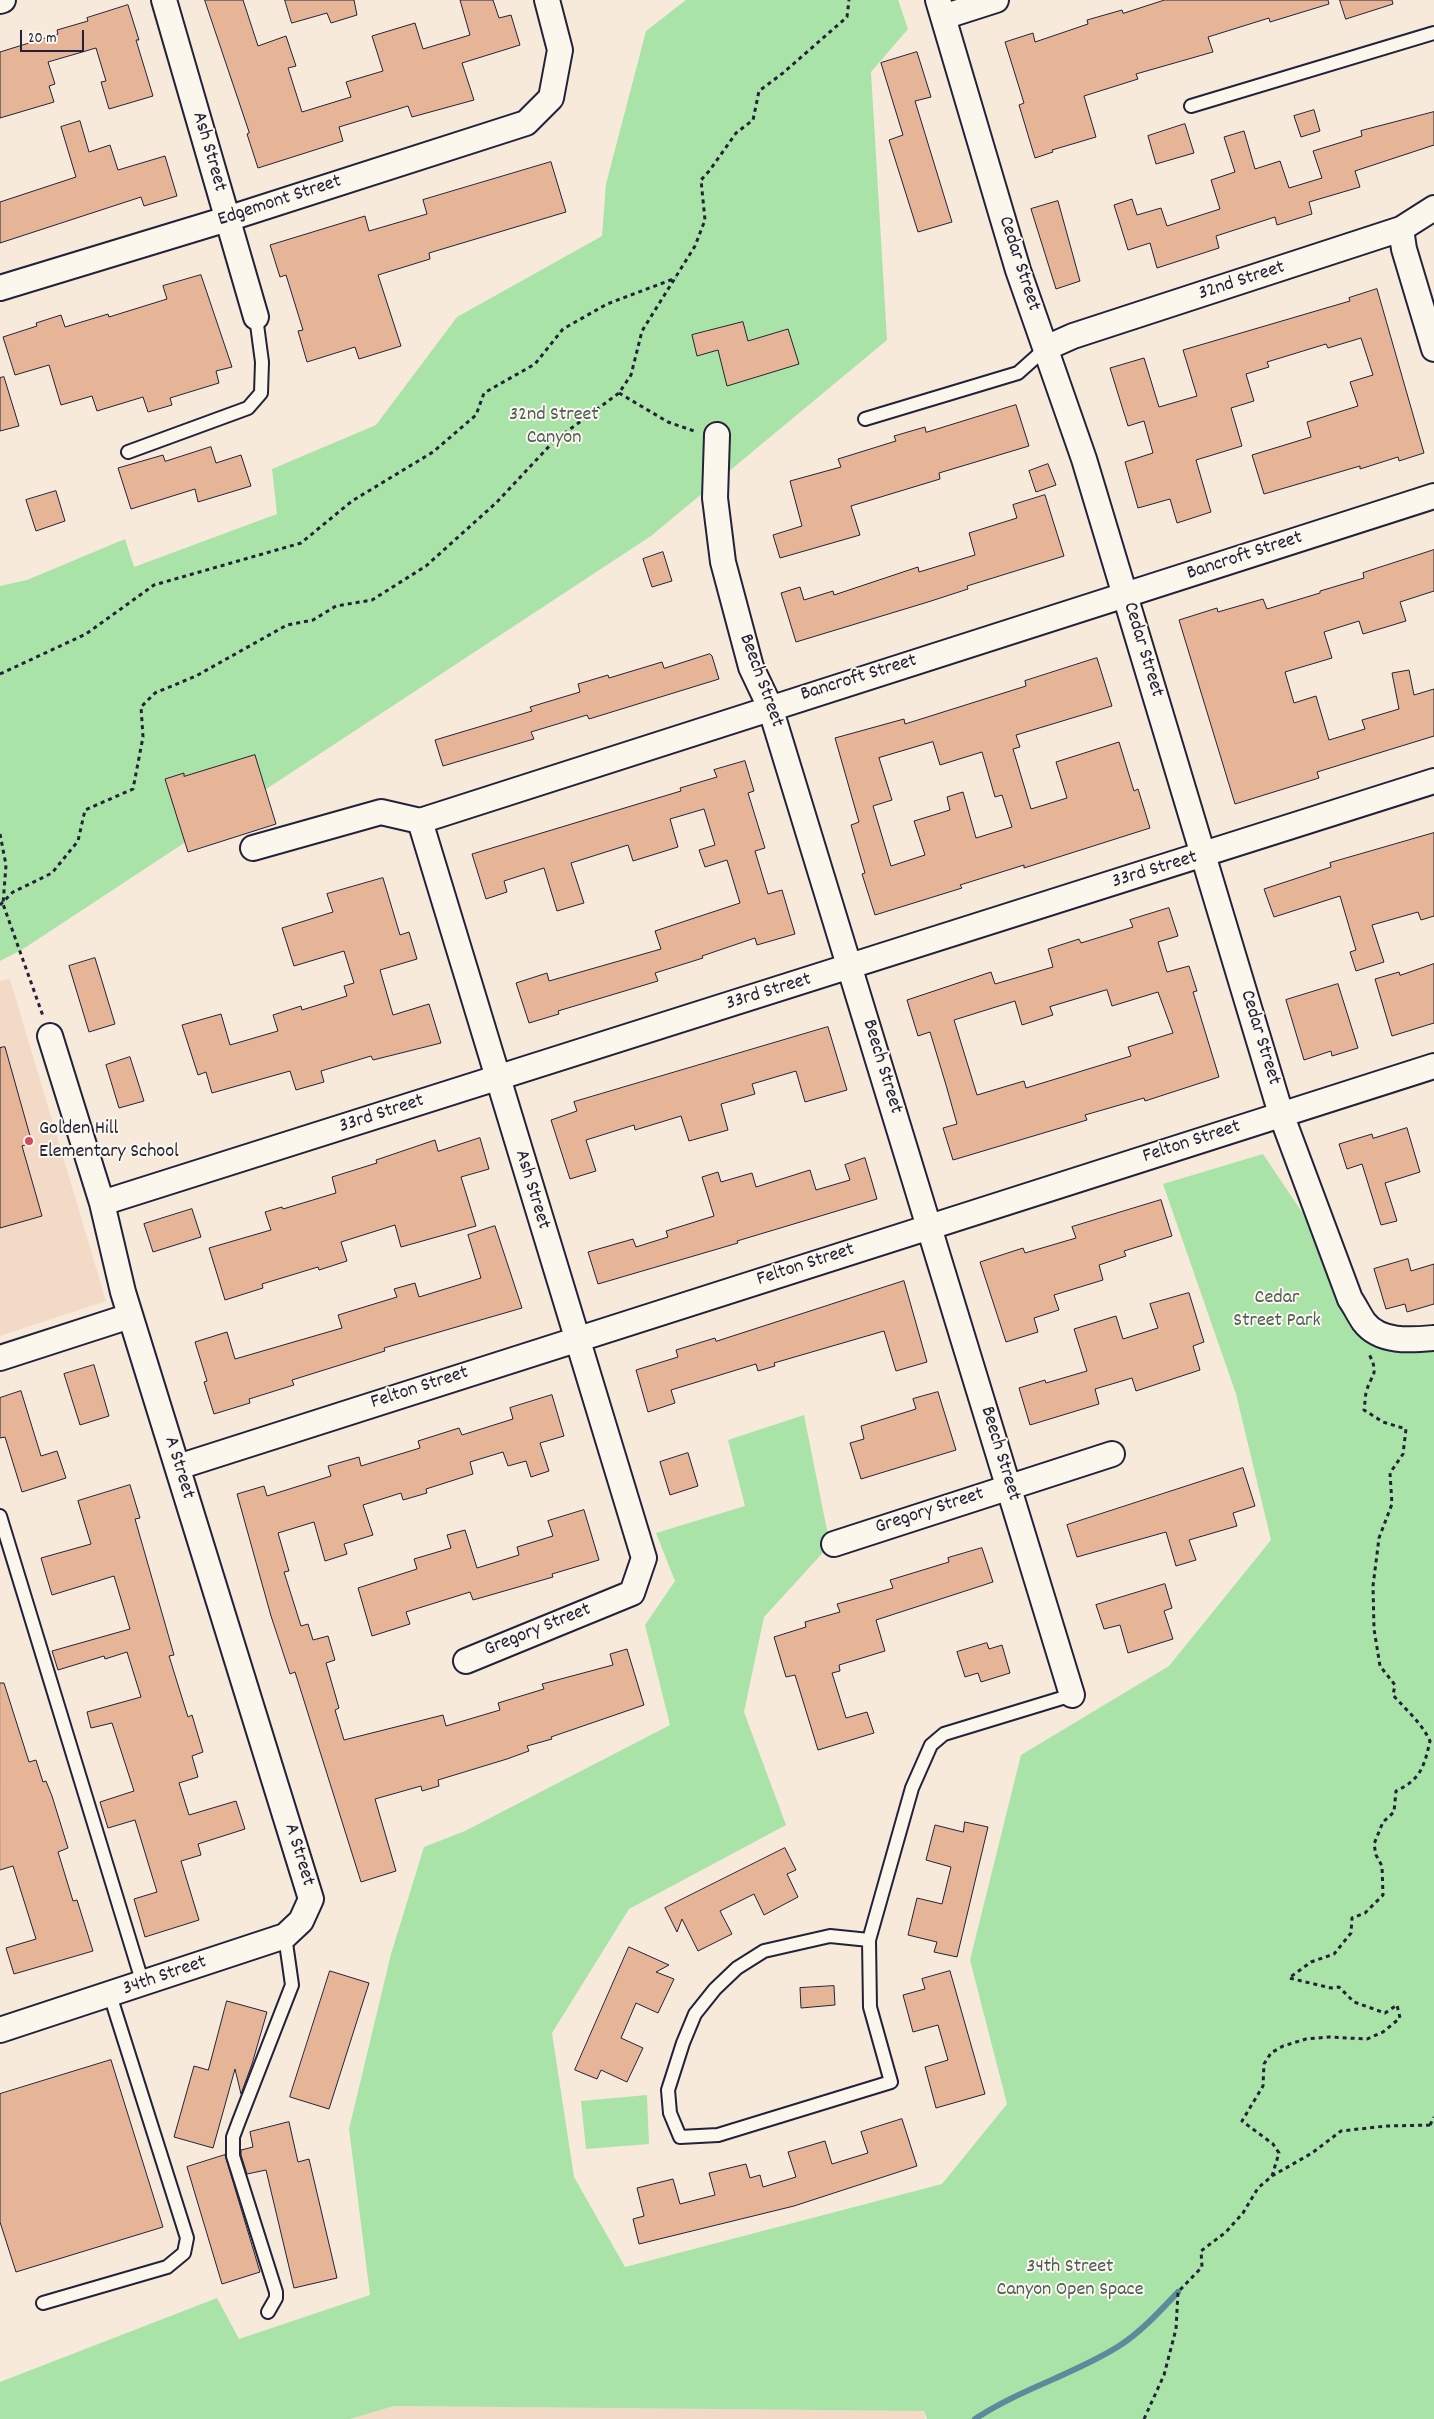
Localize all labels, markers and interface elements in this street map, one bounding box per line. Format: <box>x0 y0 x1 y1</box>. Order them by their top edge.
scale bar <box>22 20 86 52</box>
text: 20 m <box>28 28 56 50</box>
street label: Ash Street <box>185 109 231 195</box>
street label: Edgemont Street <box>215 171 345 233</box>
street label: Cedar Street <box>991 214 1045 314</box>
street label: 32nd Street <box>1196 257 1288 307</box>
park label: 32nd Street Canyon <box>509 404 599 451</box>
street label: Bancroft Street <box>1184 527 1306 587</box>
street label: Cedar Street <box>1116 600 1168 700</box>
street label: Beech Street <box>732 631 788 731</box>
street label: Bancroft Street <box>798 650 920 708</box>
street label: 33rd Street <box>1110 847 1200 895</box>
street label: 33rd Street <box>724 969 814 1017</box>
street label: Cedar Street <box>1233 988 1285 1088</box>
street label: Beech Street <box>855 1017 907 1117</box>
street label: 33rd Street <box>337 1090 427 1140</box>
street label: Felton Street <box>1140 1116 1244 1170</box>
place label: Golden Hill Elementary School <box>39 1118 179 1165</box>
marker: Golden Hill Elementary School <box>23 1135 35 1147</box>
street label: Ash Street <box>508 1147 554 1233</box>
street label: Felton Street <box>754 1239 858 1293</box>
park label: Cedar Street Park <box>1233 1287 1321 1334</box>
street label: Felton Street <box>368 1362 472 1416</box>
street label: Beech Street <box>973 1404 1025 1504</box>
street label: A Street <box>157 1434 199 1502</box>
street label: Gregory Street <box>873 1483 987 1541</box>
street label: Gregory Street <box>481 1599 595 1663</box>
street label: A Street <box>277 1821 319 1889</box>
street label: 34th Street <box>120 1952 210 2002</box>
park label: 34th Street Canyon Open Space <box>997 2256 1143 2303</box>

